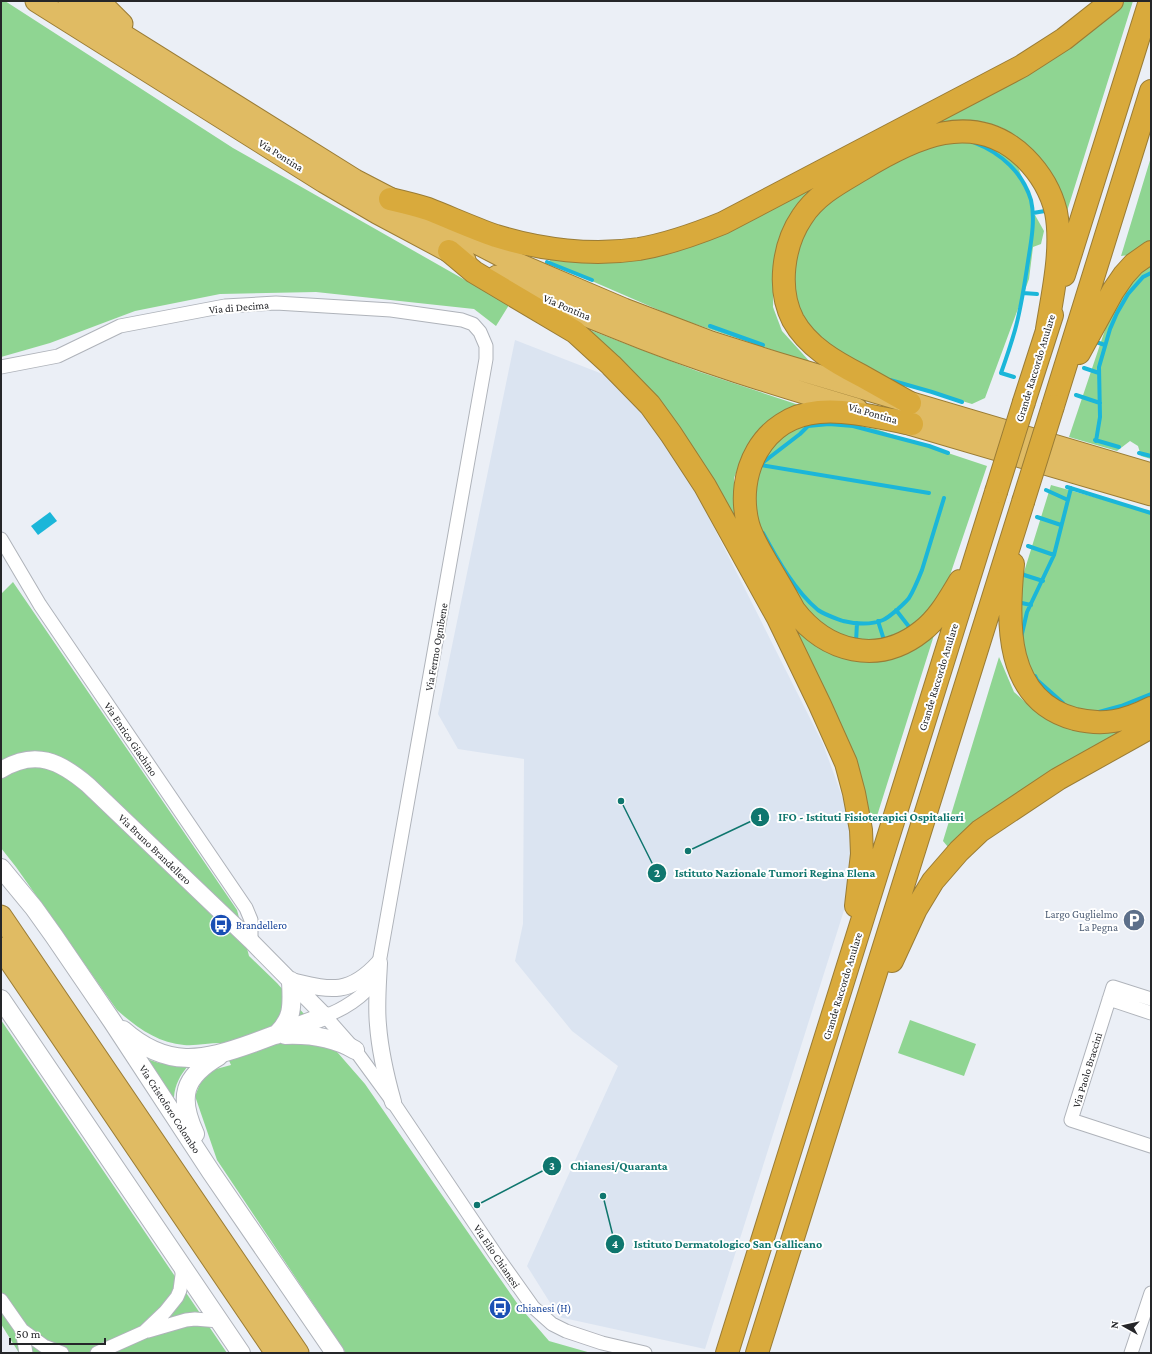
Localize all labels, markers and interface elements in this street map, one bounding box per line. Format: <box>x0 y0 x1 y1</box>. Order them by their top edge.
street label: Via Pontina <box>256 137 306 173</box>
street label: Via Pontina <box>541 292 593 322</box>
street label: Via di Decima <box>208 298 270 316</box>
street label: Grande Raccordo Anulare <box>1013 313 1057 423</box>
street label: Via Pontina <box>847 400 899 426</box>
street label: Via Fermo Ognibene <box>422 602 451 692</box>
street label: Grande Raccordo Anulare <box>916 622 960 732</box>
street label: Via Enrico Giachino <box>102 700 160 779</box>
callout: IFO - Istituti Fisioterapici Ospitalieri <box>750 805 971 829</box>
text: 1 <box>758 810 763 824</box>
text: IFO - Istituti Fisioterapici Ospitalieri <box>778 810 964 824</box>
street label: Via Bruno Brandellero <box>116 811 194 887</box>
callout: Istituto Nazionale Tumori Regina Elena <box>647 861 884 885</box>
text: 2 <box>654 866 660 880</box>
text: Istituto Nazionale Tumori Regina Elena <box>675 866 875 880</box>
parking icon: Largo Guglielmo La Pegna <box>1121 907 1147 933</box>
place label: Largo Guglielmo La Pegna <box>1045 908 1119 934</box>
bus stop icon: Brandellero <box>208 912 234 938</box>
place label: Brandellero <box>236 919 288 931</box>
street label: Grande Raccordo Anulare <box>820 931 864 1041</box>
street label: Via Paolo Braccini <box>1070 1031 1104 1109</box>
street label: Via Cristoforo Colombo <box>137 1063 203 1156</box>
callout: Chianesi/Quaranta <box>542 1154 676 1178</box>
text: 3 <box>549 1159 555 1173</box>
text: Chianesi/Quaranta <box>570 1159 668 1173</box>
street label: Via Elio Chianesi <box>471 1222 523 1290</box>
callout: Istituto Dermatologico San Gallicano <box>605 1232 830 1256</box>
text: 4 <box>612 1237 619 1251</box>
text: Istituto Dermatologico San Gallicano <box>634 1237 822 1251</box>
bus stop icon: Chianesi (H) <box>487 1295 513 1321</box>
place label: Chianesi (H) <box>516 1302 571 1315</box>
north arrow <box>1104 1306 1144 1346</box>
scale bar <box>10 1320 105 1346</box>
text: N <box>1108 1320 1121 1329</box>
text: 50 m <box>16 1327 41 1341</box>

